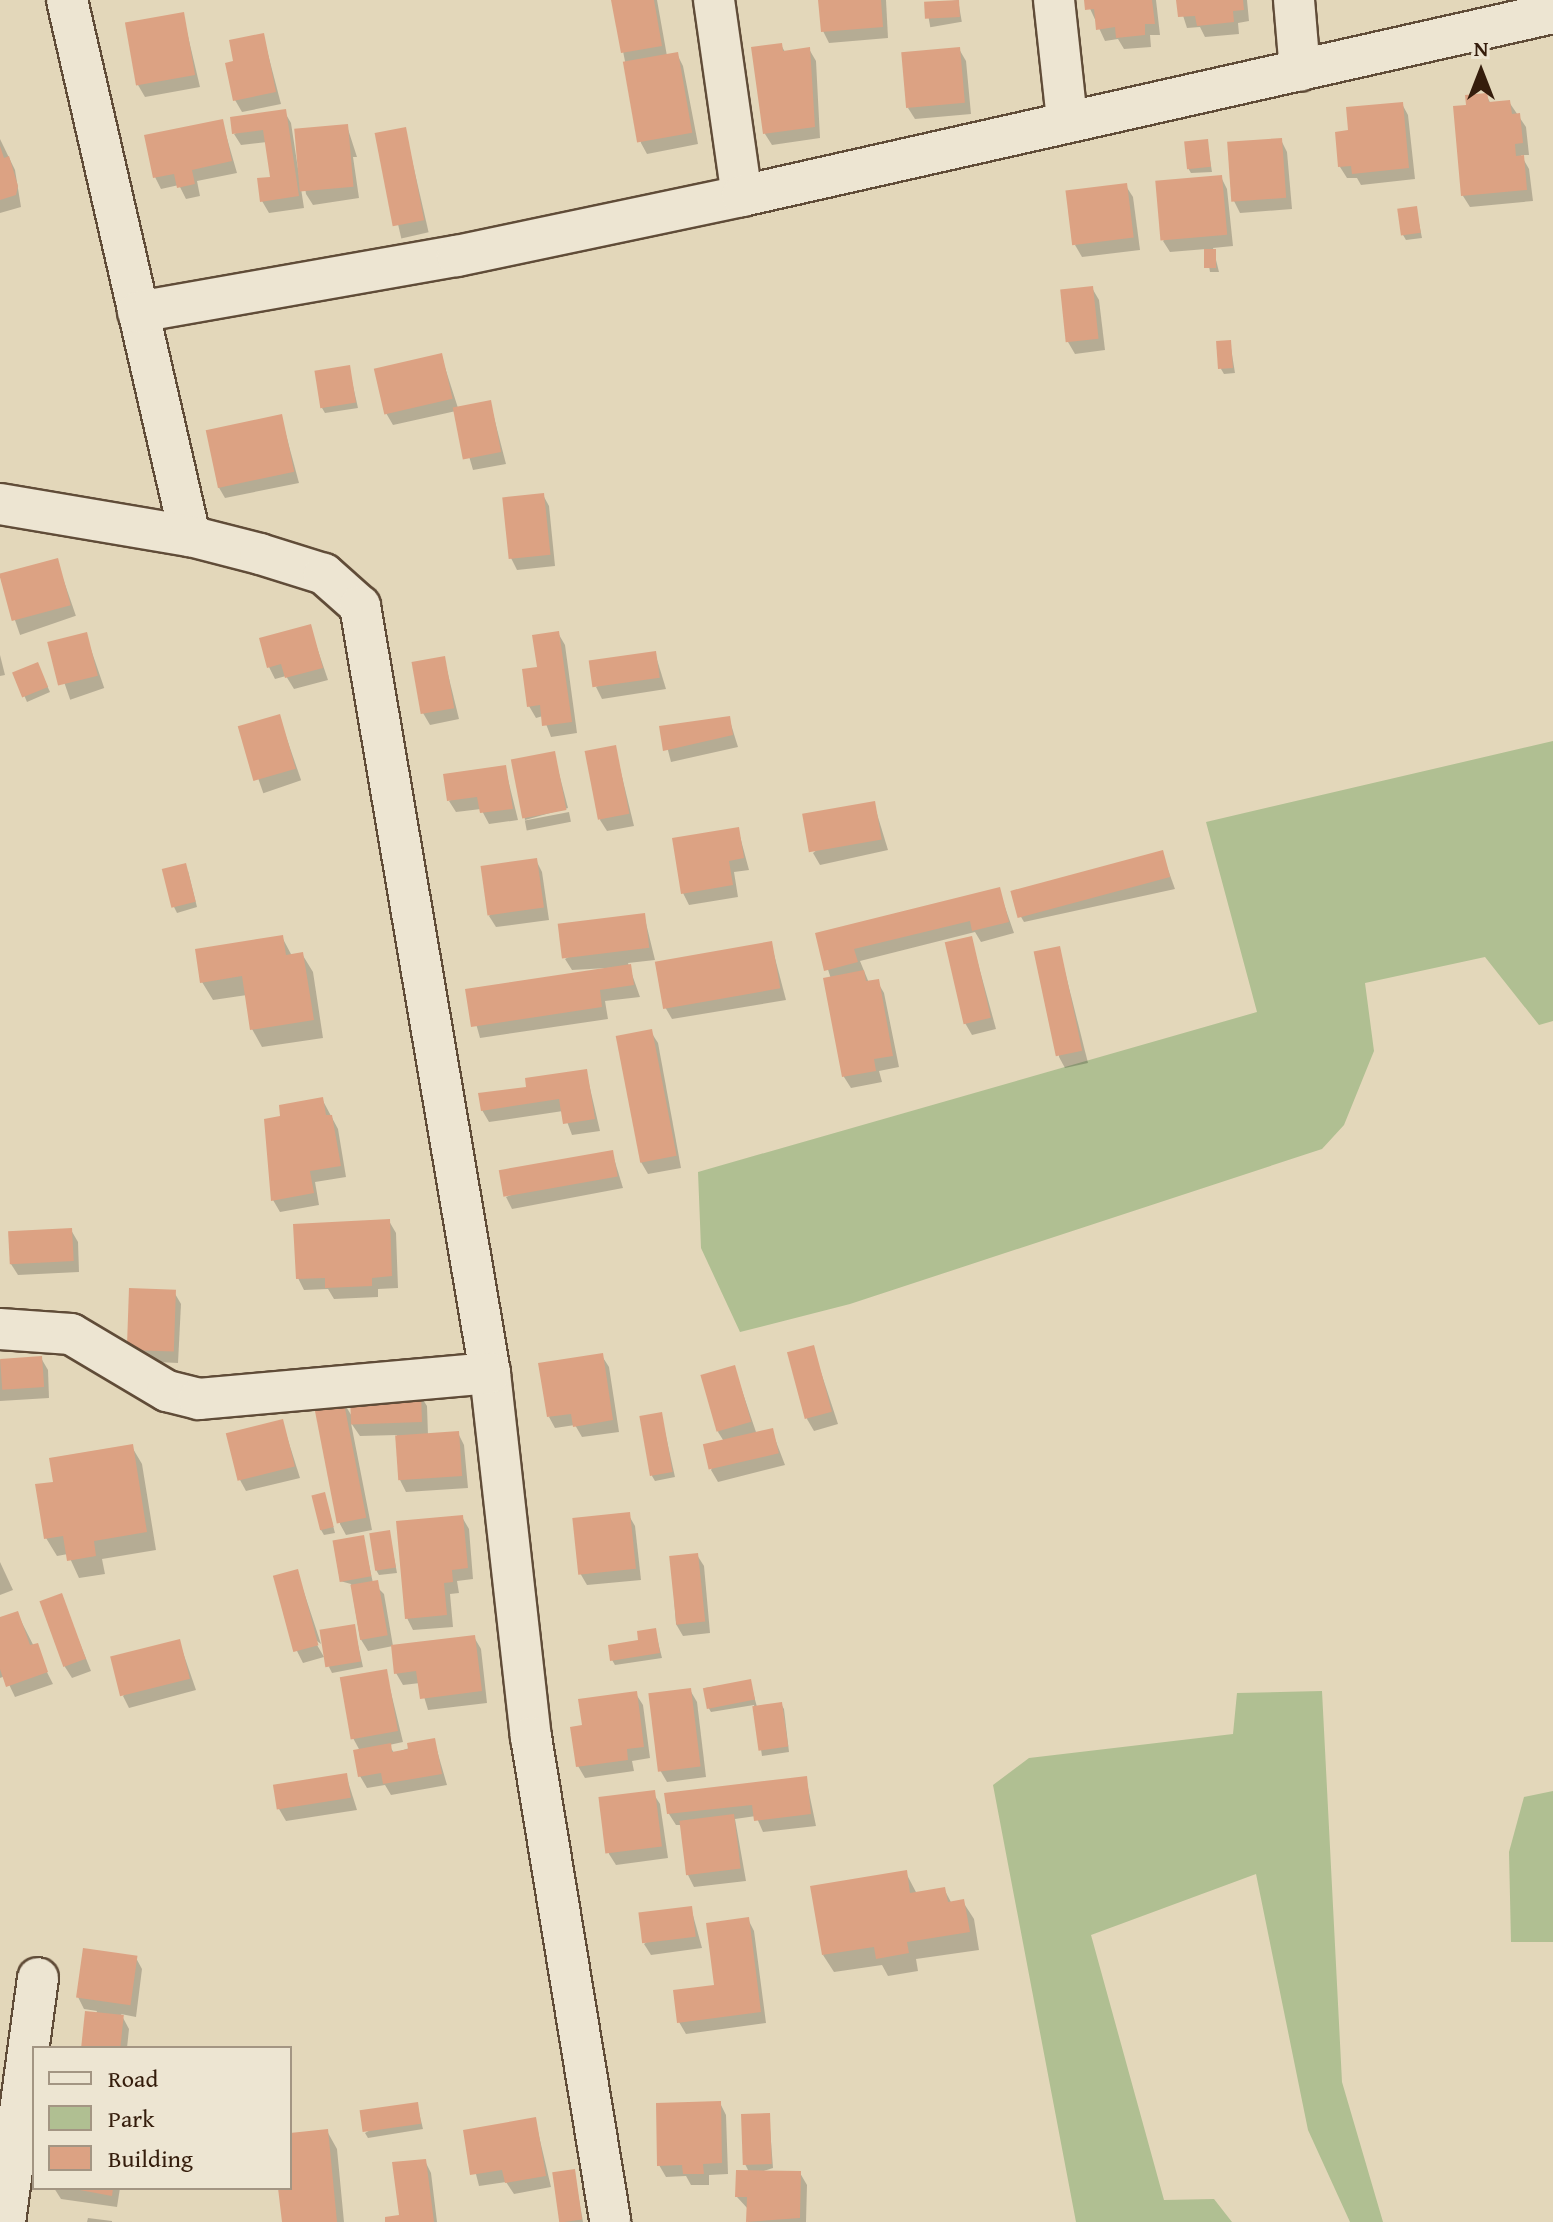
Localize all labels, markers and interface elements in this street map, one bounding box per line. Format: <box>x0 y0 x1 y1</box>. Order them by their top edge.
north arrow <box>1441 32 1521 112</box>
text: N <box>1474 32 1488 64</box>
legend <box>32 2046 292 2190</box>
text: Road <box>108 2061 158 2096</box>
text: Park <box>108 2101 154 2136</box>
text: Building <box>108 2141 193 2176</box>

